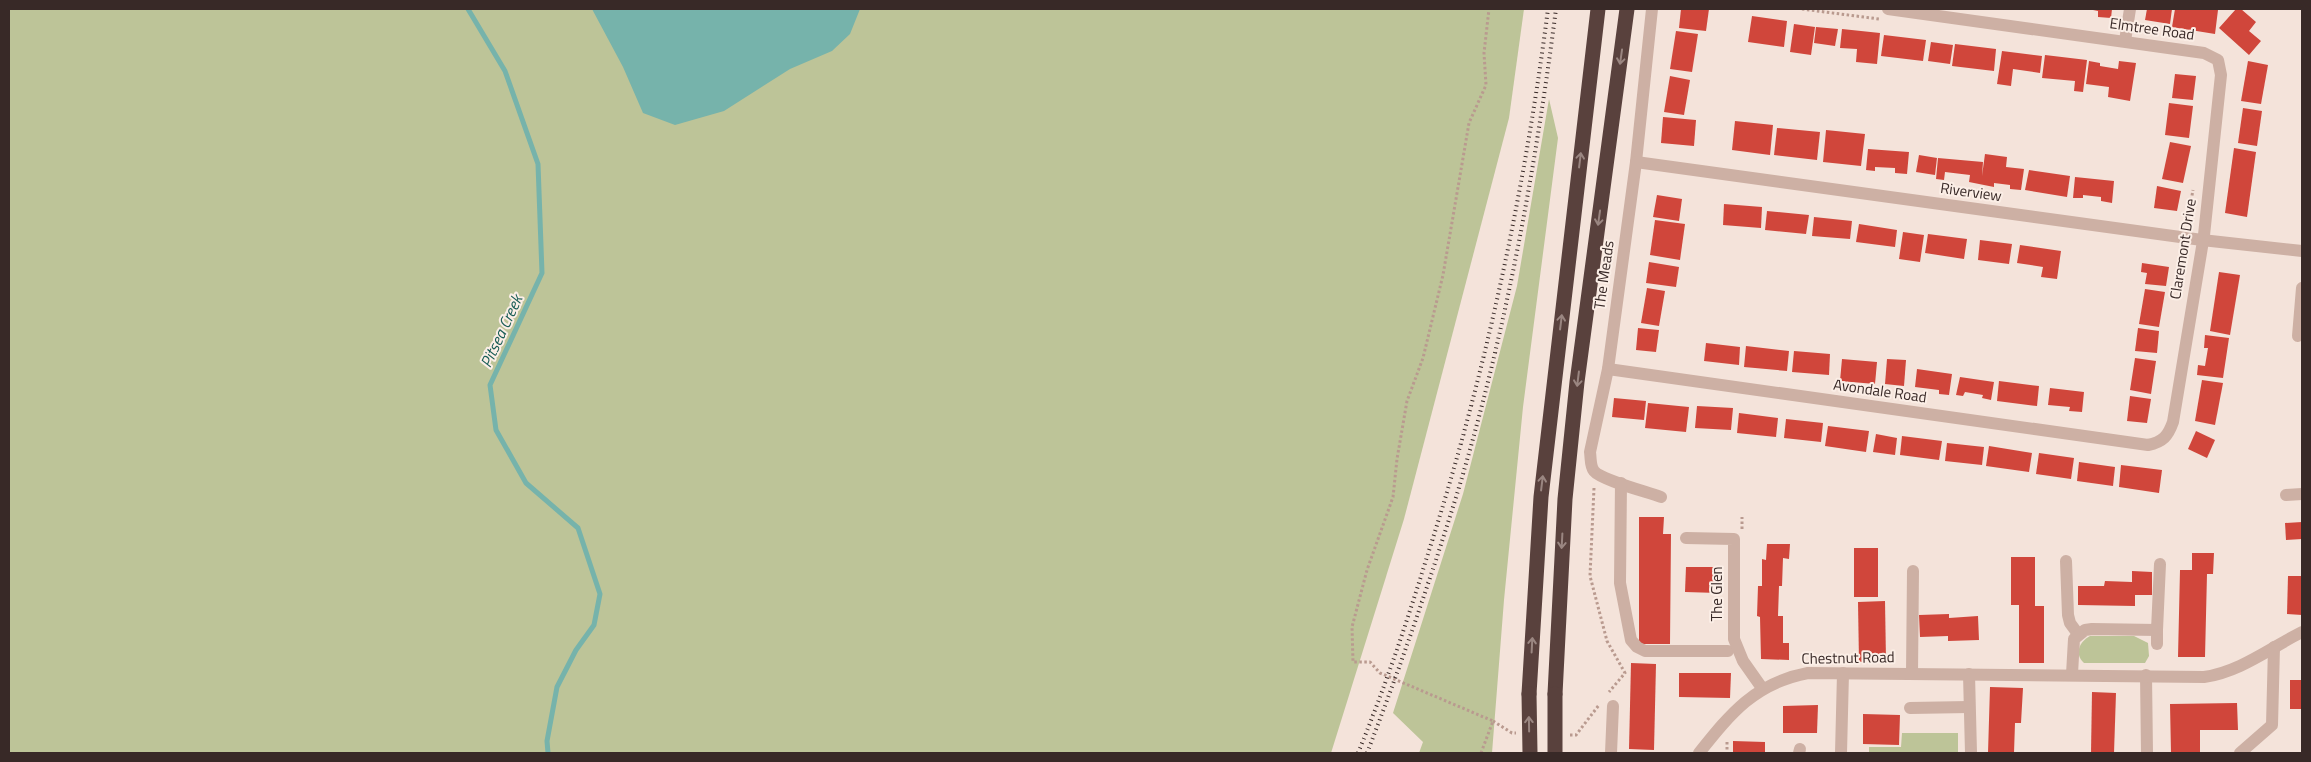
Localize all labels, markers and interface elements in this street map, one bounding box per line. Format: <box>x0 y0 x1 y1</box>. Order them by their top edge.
street label: Elmtree Road <box>2108 11 2196 46</box>
one-way arrow <box>1616 49 1626 65</box>
one-way arrow <box>1575 153 1585 169</box>
street label: Riverview <box>1939 176 2003 207</box>
street label: Claremont Drive <box>2163 197 2202 301</box>
one-way arrow <box>1594 210 1604 226</box>
street label: The Meads <box>1587 239 1620 311</box>
water label: Pitsea Creek <box>474 289 529 371</box>
one-way arrow <box>1556 314 1566 330</box>
one-way arrow <box>1573 371 1583 387</box>
street label: Avondale Road <box>1832 373 1928 408</box>
one-way arrow <box>1537 475 1547 491</box>
one-way arrow <box>1558 533 1567 549</box>
street label: The Glen <box>1705 566 1728 622</box>
one-way arrow <box>1527 637 1536 653</box>
street label: Chestnut Road <box>1801 645 1895 670</box>
one-way arrow <box>1524 716 1534 732</box>

